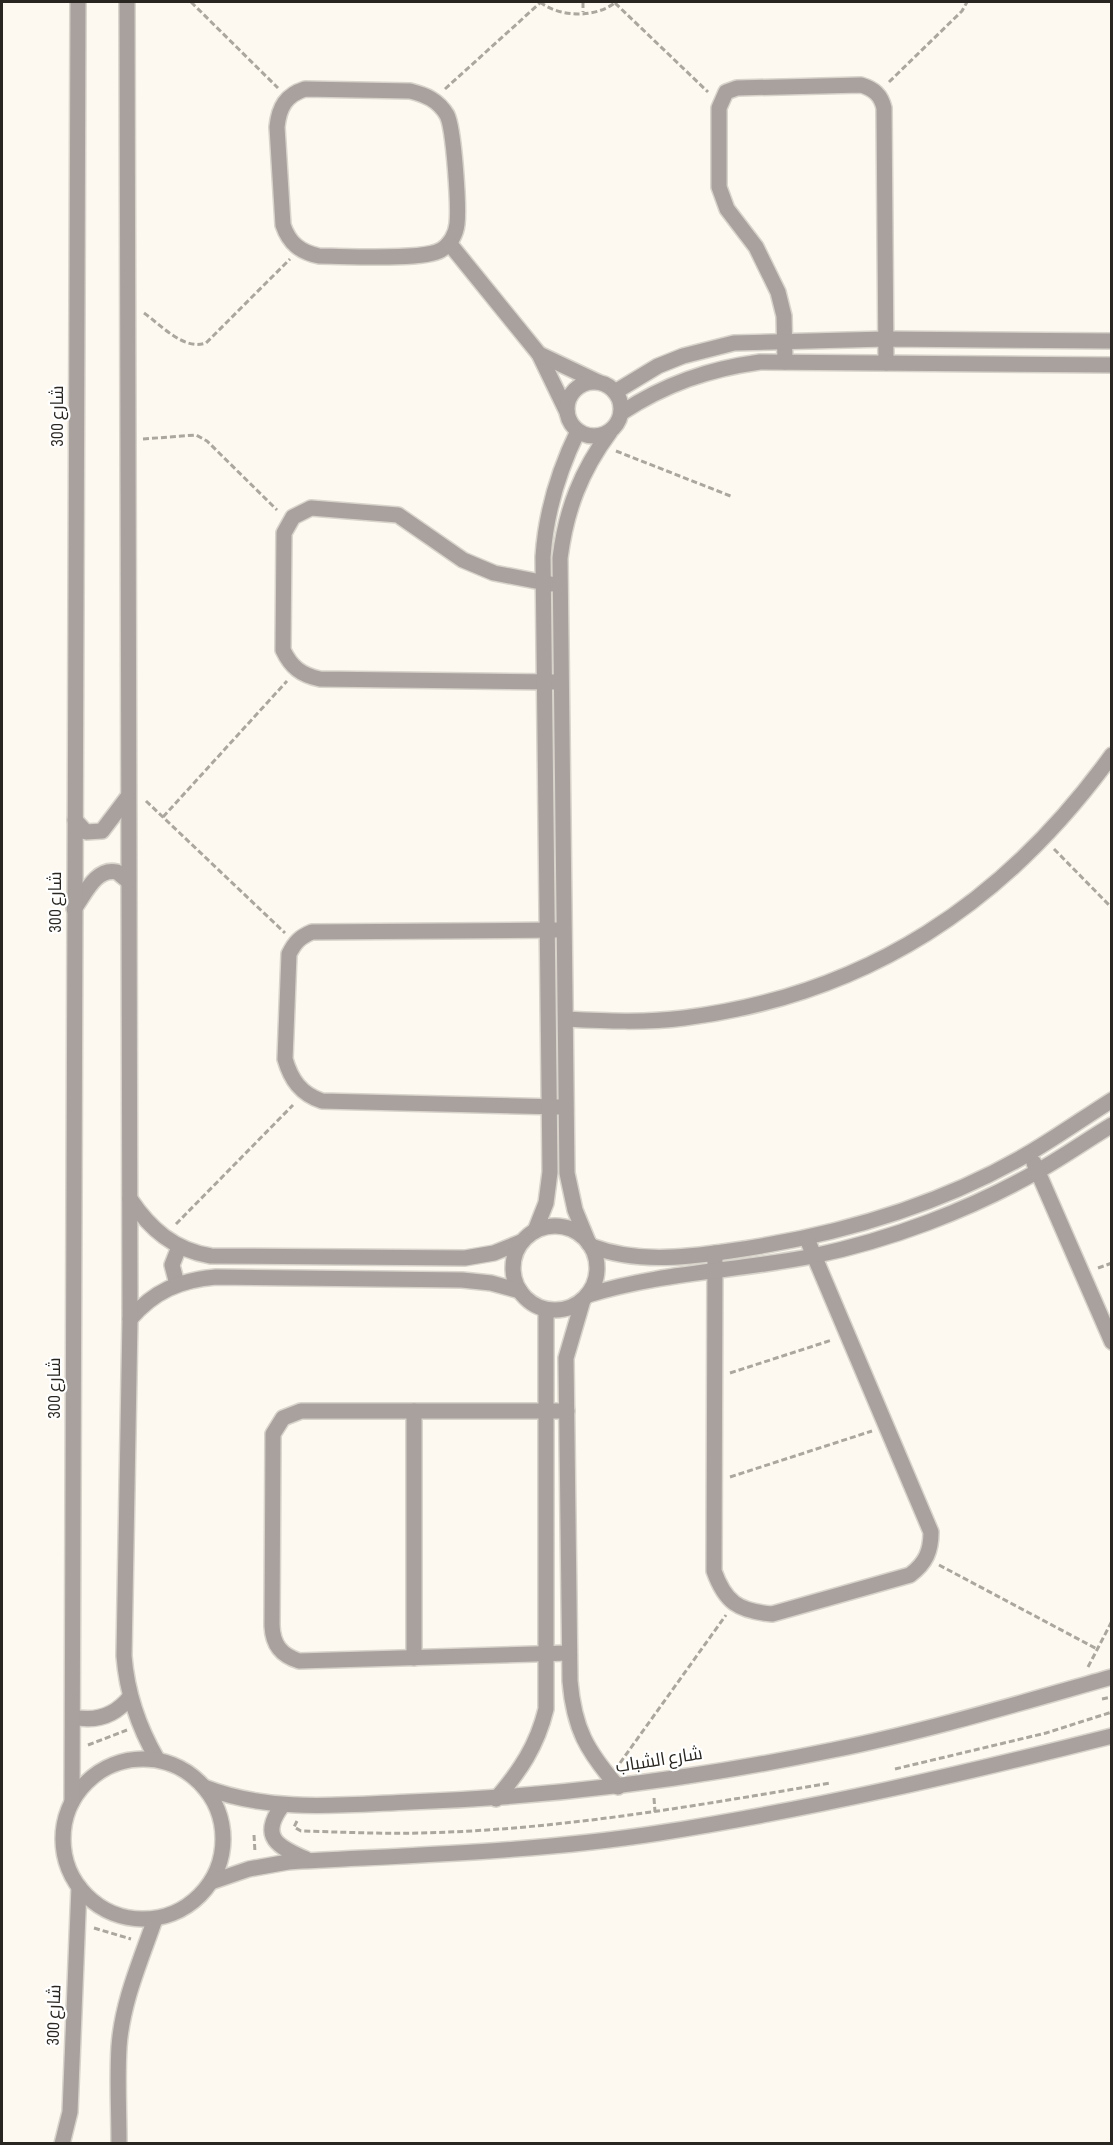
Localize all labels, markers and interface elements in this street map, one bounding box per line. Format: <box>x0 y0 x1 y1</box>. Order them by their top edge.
street label: شارع 300 <box>47 385 69 447</box>
street label: شارع 300 <box>45 871 67 933</box>
street label: شارع 300 <box>44 1357 66 1419</box>
street label: شارع الشباب <box>614 1743 704 1778</box>
street label: شارع 300 <box>42 1984 67 2046</box>

